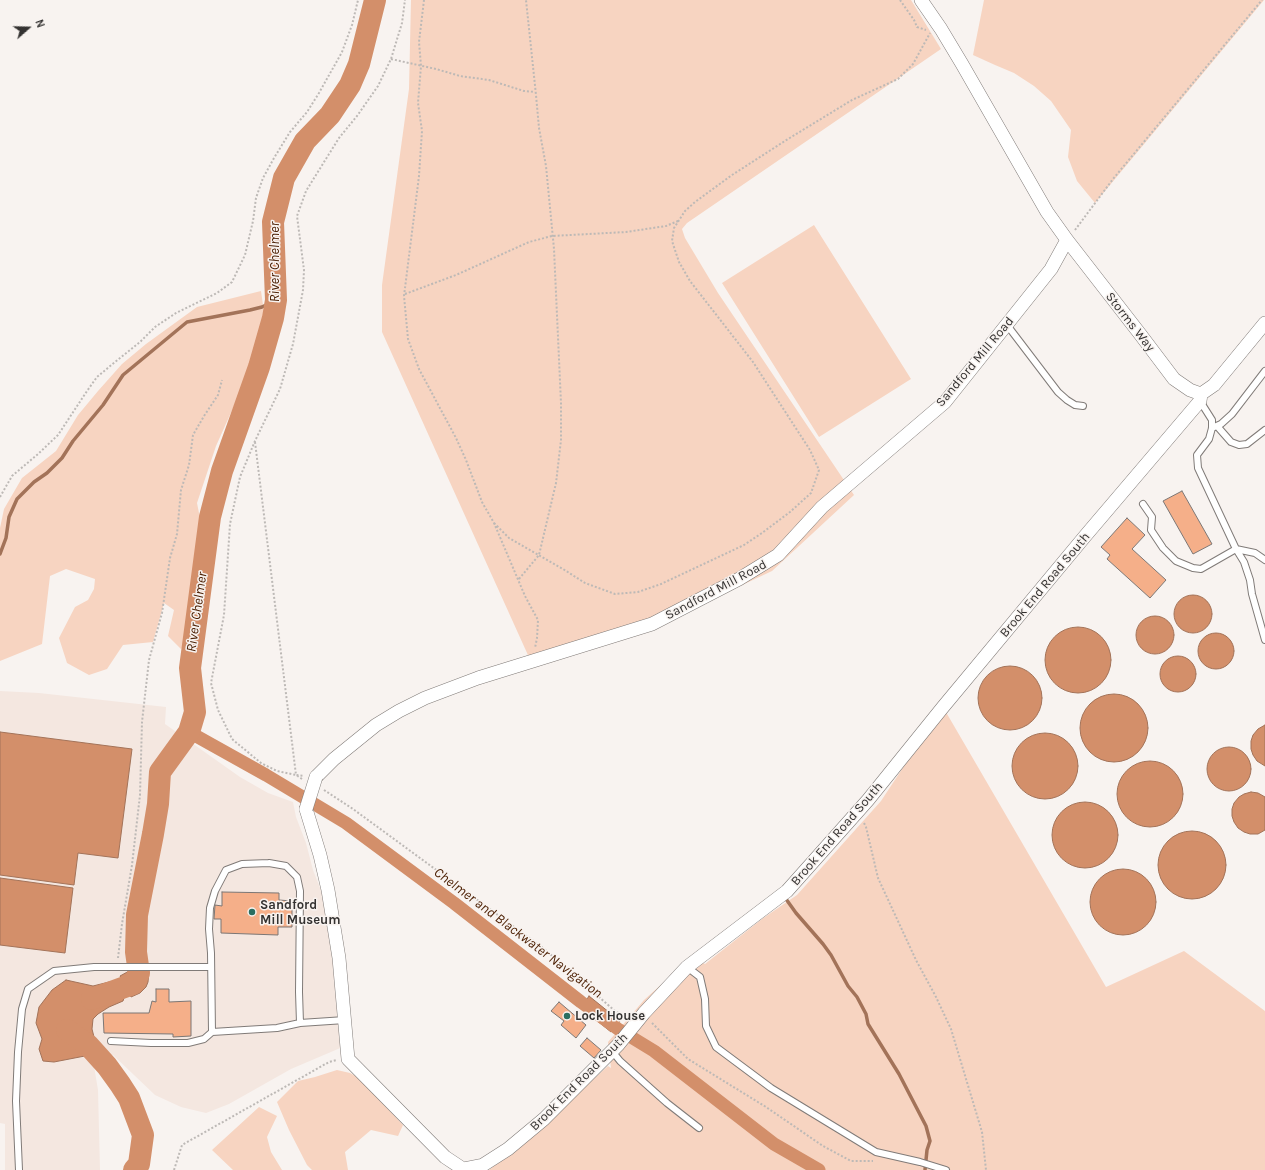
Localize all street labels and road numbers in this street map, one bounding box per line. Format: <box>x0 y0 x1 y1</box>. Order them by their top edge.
street label: Storms Way <box>1102 289 1158 355</box>
street label: Sandford Mill Road <box>933 314 1017 410</box>
street label: Brook End Road South <box>997 529 1093 641</box>
street label: Sandford Mill Road <box>663 557 769 623</box>
street label: Brook End Road South <box>788 779 886 889</box>
street label: Brook End Road South <box>527 1030 631 1134</box>

